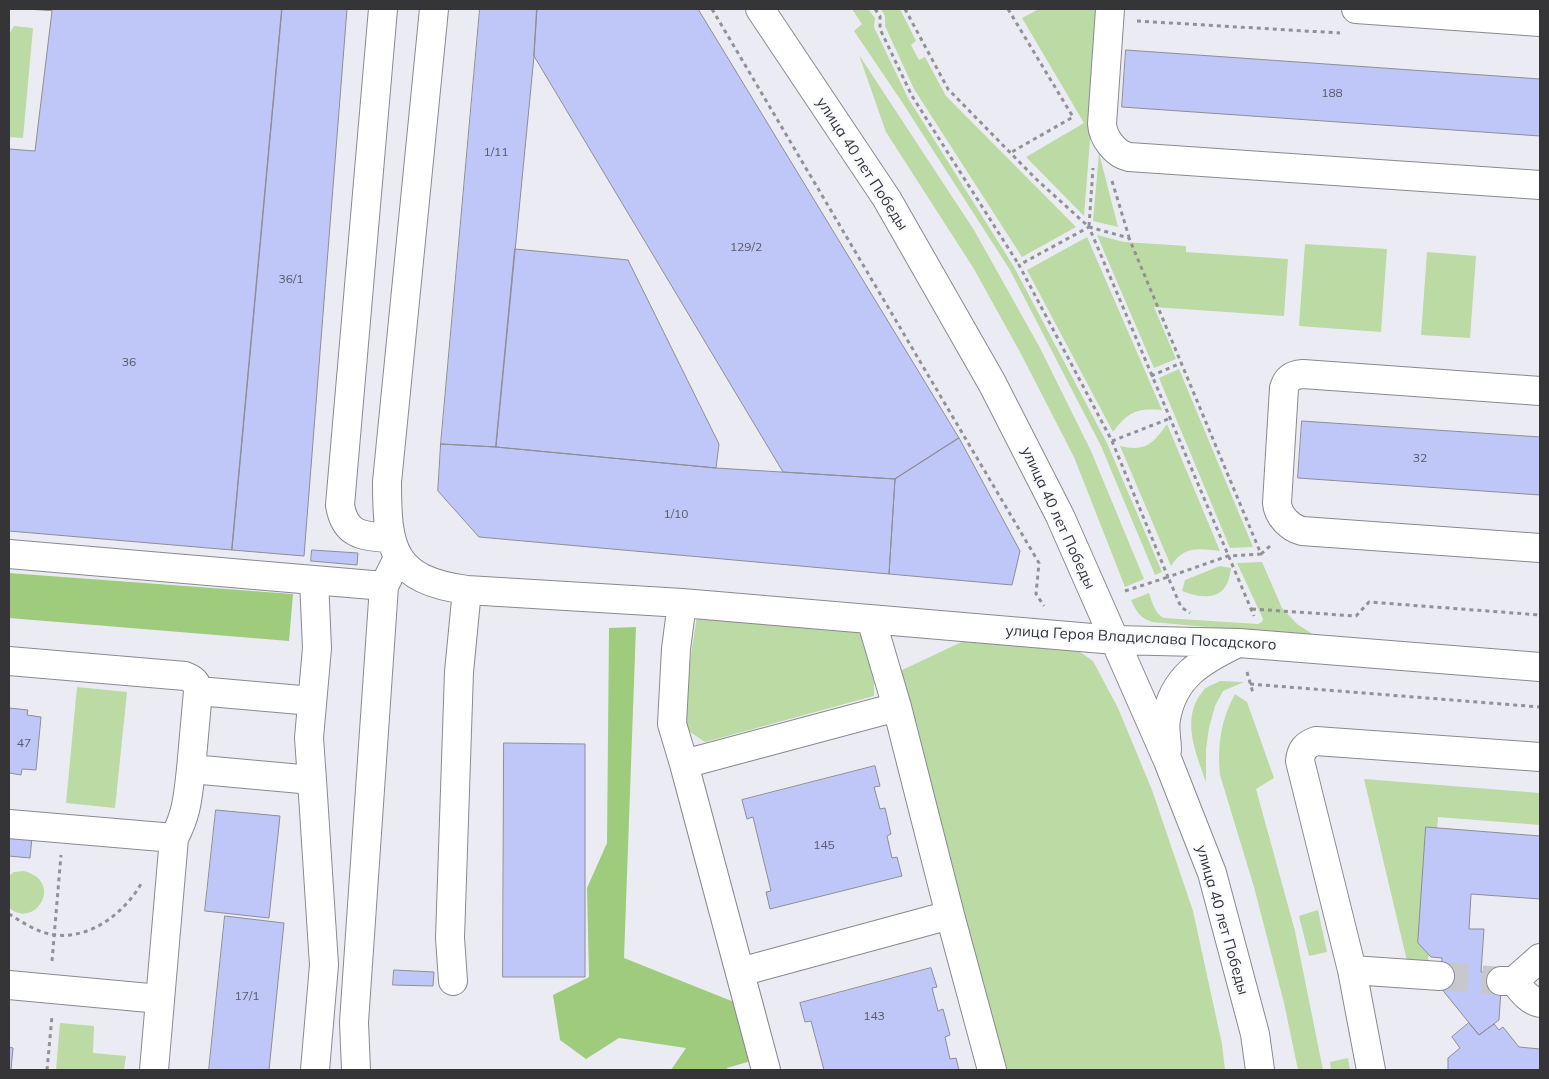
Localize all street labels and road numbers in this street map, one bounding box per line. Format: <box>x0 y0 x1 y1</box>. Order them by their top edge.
street label: улица 40 лет Победы <box>812 94 912 234</box>
street label: улица 40 лет Победы <box>1017 444 1099 592</box>
street label: улица Героя Владислава Посадского <box>1005 622 1277 654</box>
street label: улица 40 лет Победы <box>1192 843 1252 997</box>

